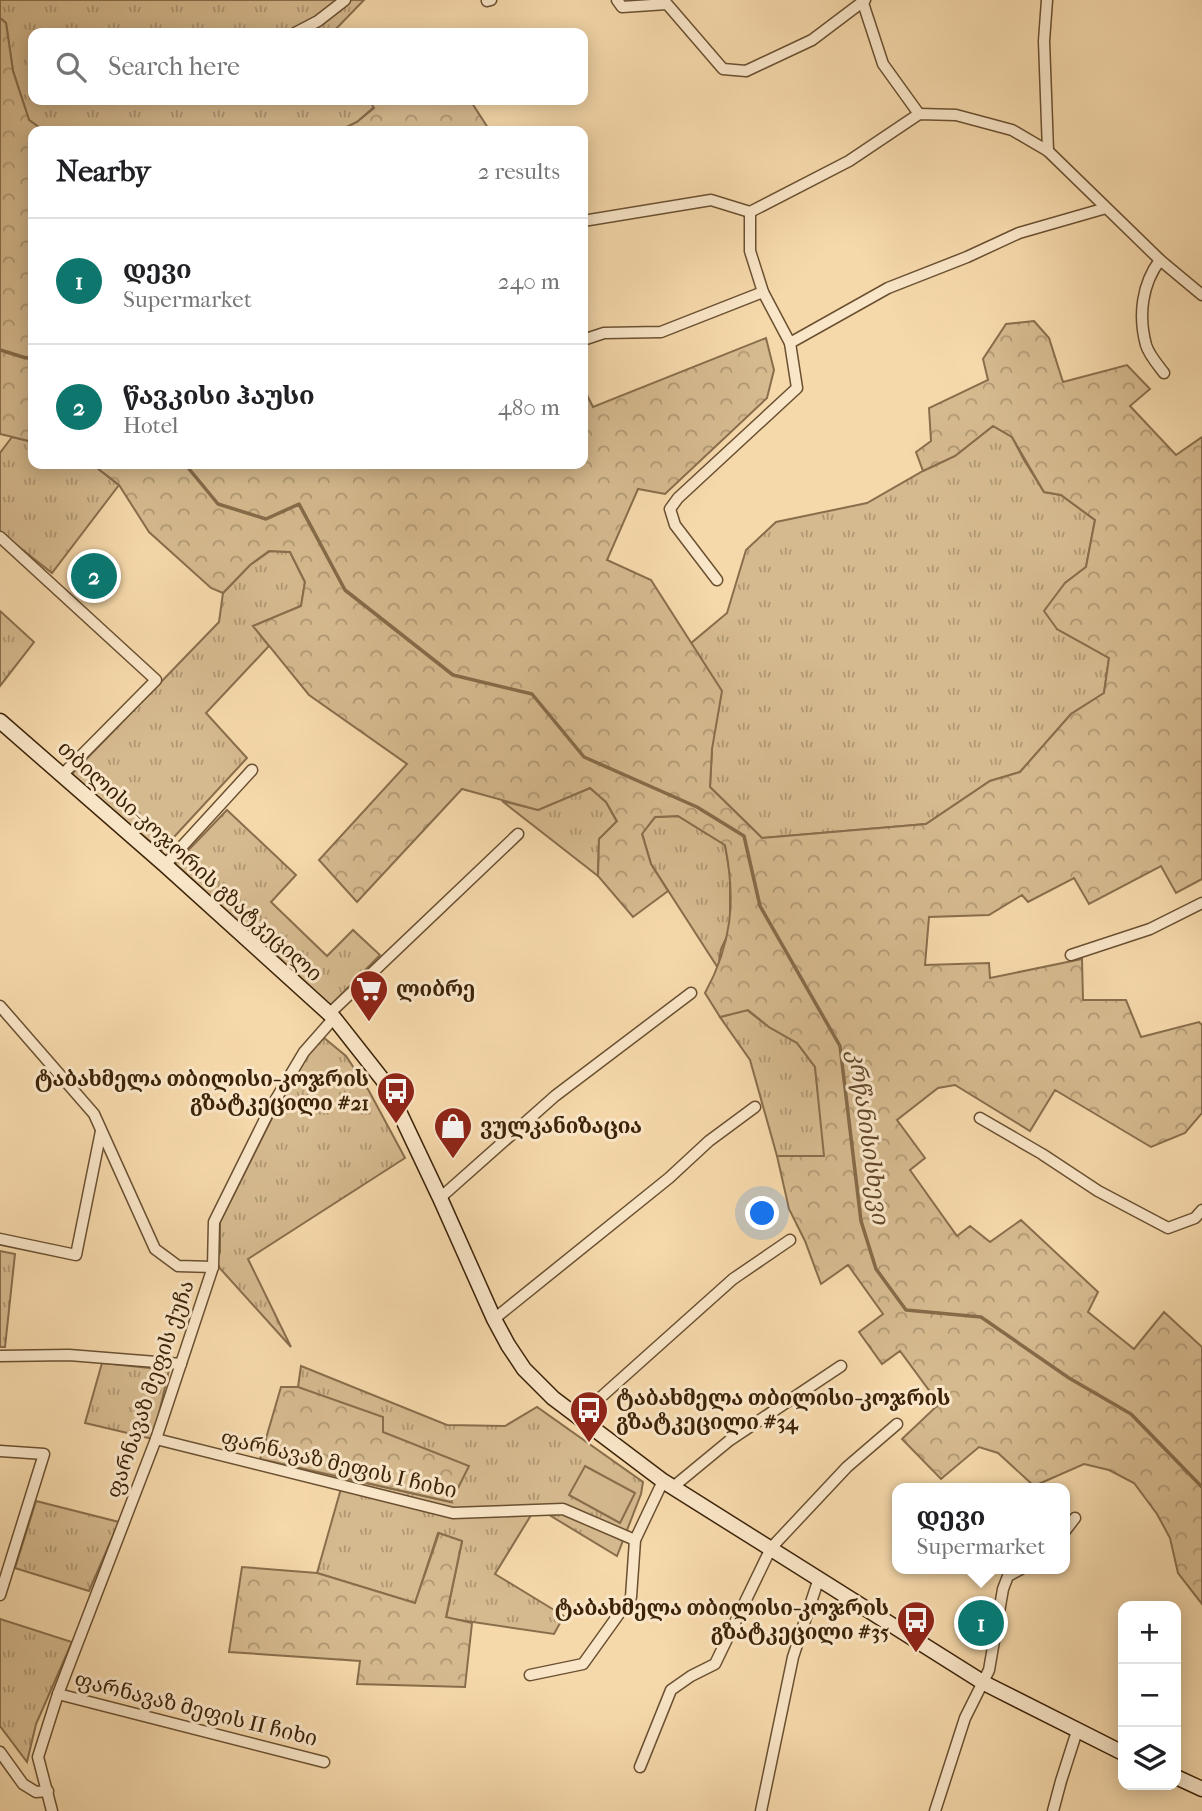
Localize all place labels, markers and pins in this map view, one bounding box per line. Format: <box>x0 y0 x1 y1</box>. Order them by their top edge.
pin: 2 <box>71 550 117 602</box>
supermarket icon: ლიბრე <box>348 968 390 1023</box>
place label: ლიბრე <box>396 977 475 1002</box>
place label: ტაბახმელა თბილისი-კოჯრის გზატკეცილი #21 <box>35 1067 369 1116</box>
bus stop icon: ტაბახმელა თბილისი-კოჯრის გზატკეცილი #21 <box>375 1070 417 1125</box>
shop icon: ვულკანიზაცია <box>432 1105 474 1160</box>
place label: ვულკანიზაცია <box>480 1114 642 1139</box>
place label: ტაბახმელა თბილისი-კოჯრის გზატკეცილი #34 <box>616 1386 950 1435</box>
bus stop icon: ტაბახმელა თბილისი-კოჯრის გზატკეცილი #34 <box>568 1389 610 1444</box>
place label: ტაბახმელა თბილისი-კოჯრის გზატკეცილი #35 <box>555 1596 889 1645</box>
pin: 1 <box>958 1597 1004 1649</box>
bus stop icon: ტაბახმელა თბილისი-კოჯრის გზატკეცილი #35 <box>895 1599 937 1654</box>

